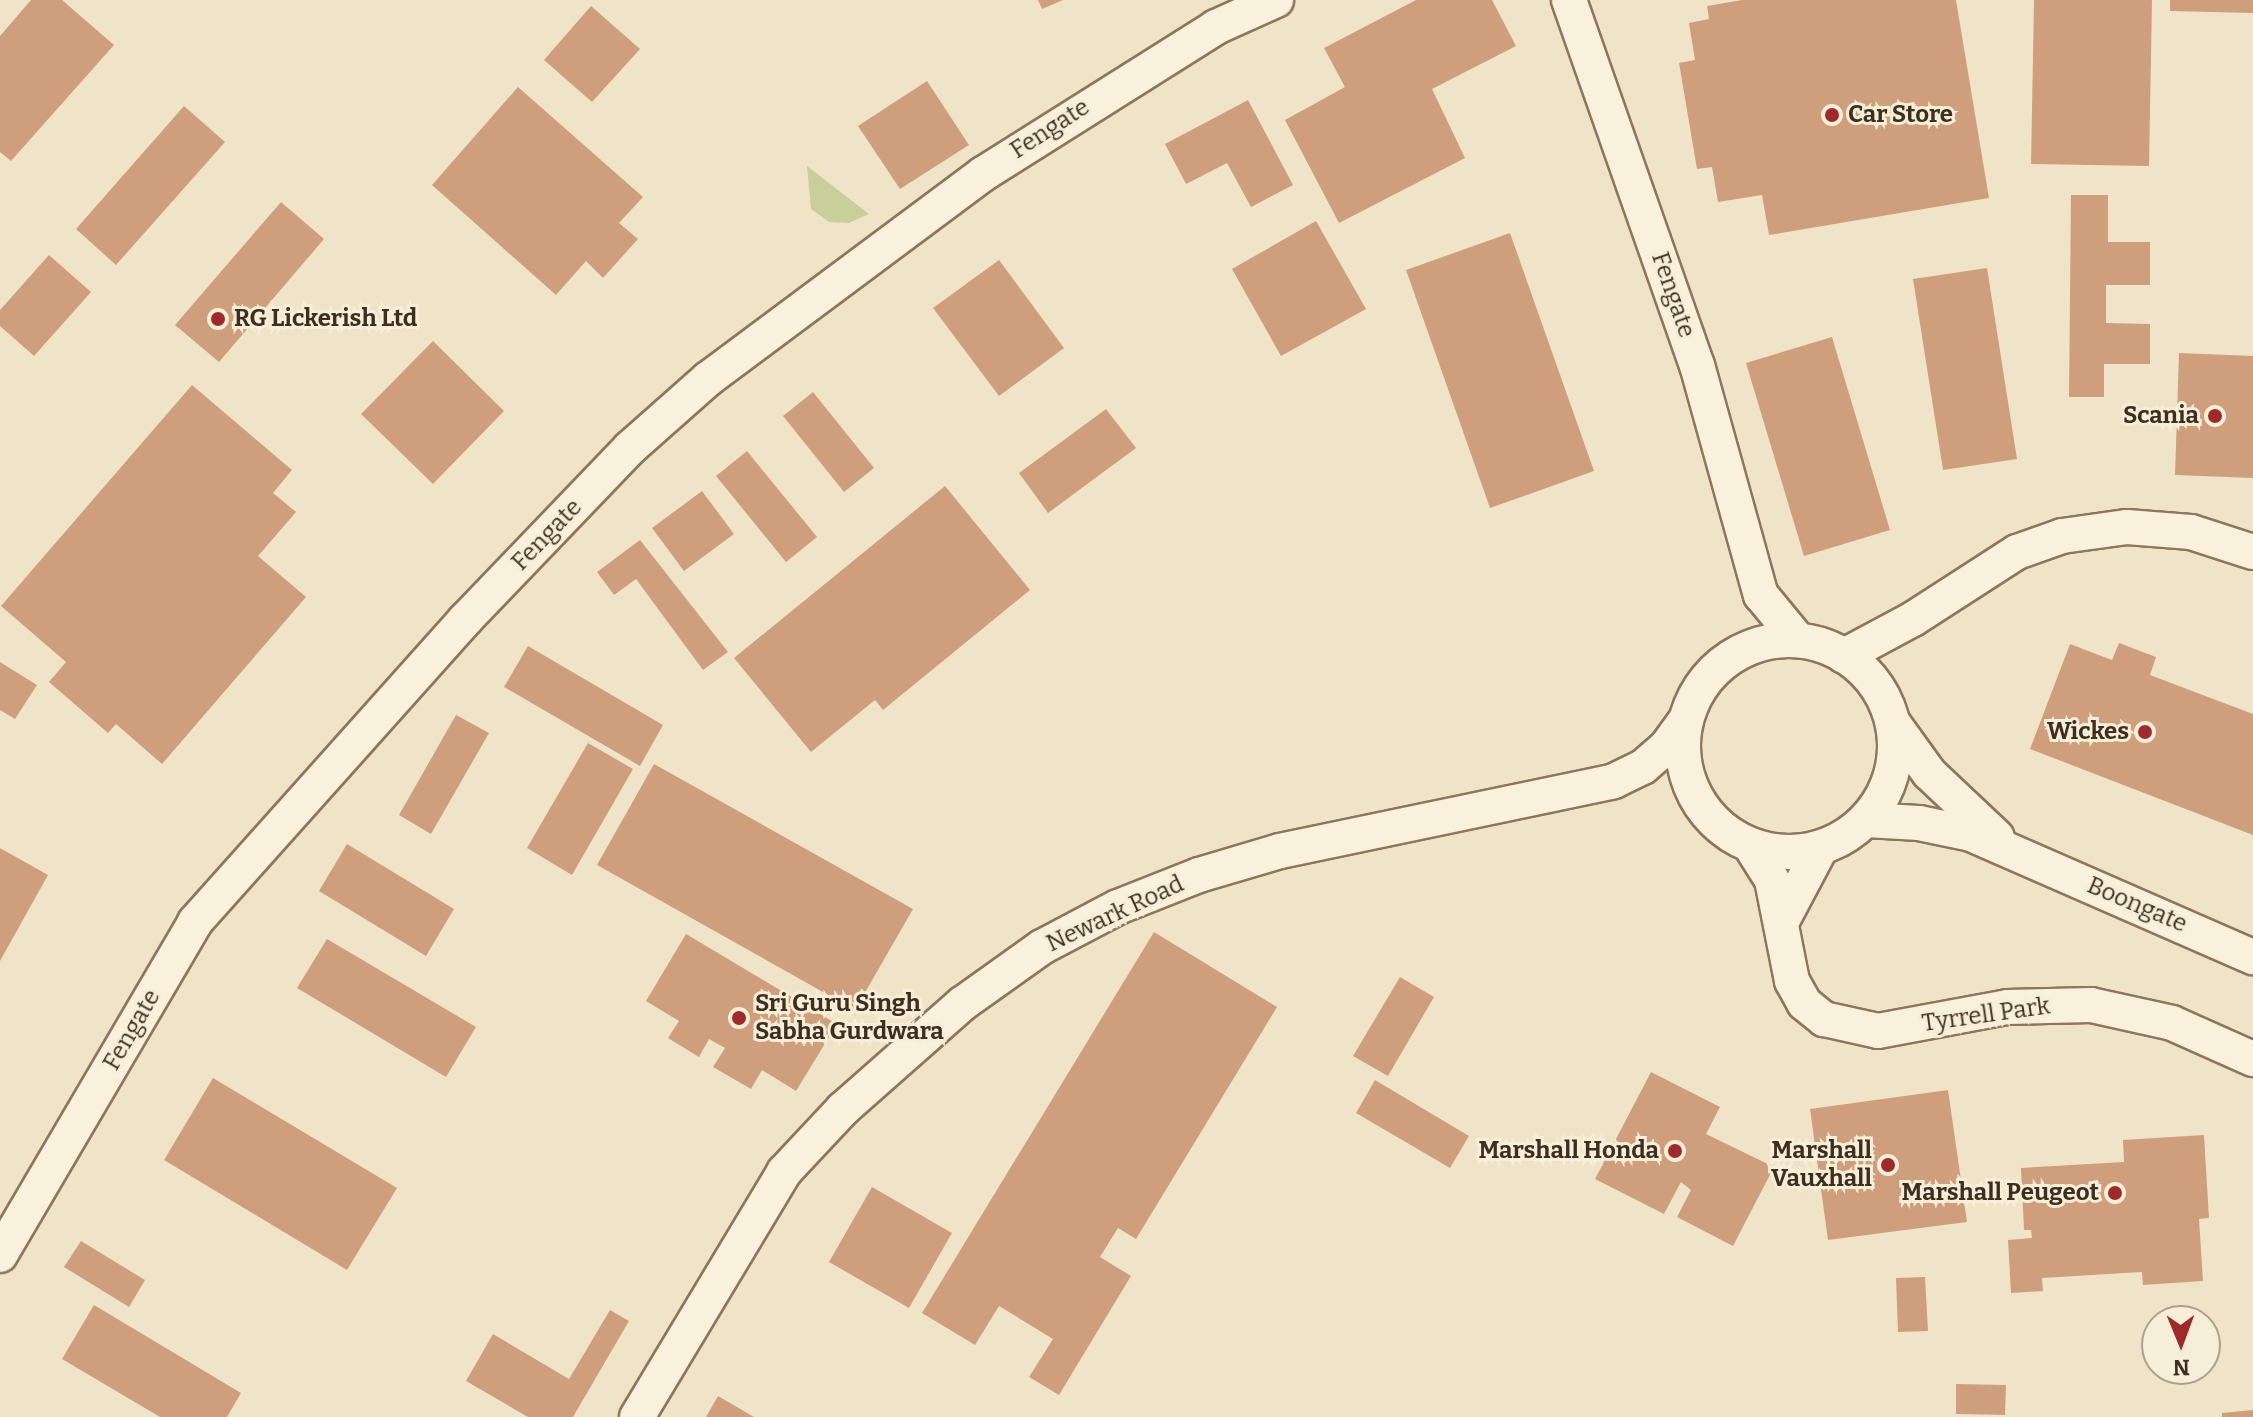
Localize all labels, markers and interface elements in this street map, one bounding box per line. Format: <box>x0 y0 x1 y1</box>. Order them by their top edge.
street label: Fengate <box>1005 93 1095 165</box>
place label: Car Store <box>1848 101 1953 129</box>
marker: Car Store <box>1823 106 1841 124</box>
street label: Fengate <box>1645 248 1701 342</box>
place label: RG Lickerish Ltd <box>234 305 417 333</box>
marker: RG Lickerish Ltd <box>209 310 227 328</box>
place label: Scania <box>2123 402 2199 430</box>
marker: Scania <box>2206 407 2224 425</box>
street label: Fengate <box>506 493 588 577</box>
place label: Wickes <box>2047 718 2129 746</box>
marker: Wickes <box>2136 723 2154 741</box>
street label: Newark Road <box>1042 870 1188 958</box>
street label: Boongate <box>2083 871 2191 939</box>
street label: Fengate <box>97 984 167 1076</box>
place label: Sri Guru Singh Sabha Gurdwara <box>755 990 944 1046</box>
street label: Tyrrell Park <box>1920 992 2052 1038</box>
marker: Sri Guru Singh Sabha Gurdwara <box>730 1009 748 1027</box>
place label: Marshall Honda <box>1478 1137 1659 1165</box>
place label: Marshall Vauxhall <box>1771 1137 1872 1193</box>
marker: Marshall Honda <box>1666 1142 1684 1160</box>
marker: Marshall Vauxhall <box>1879 1156 1897 1174</box>
place label: Marshall Peugeot <box>1902 1179 2099 1207</box>
marker: Marshall Peugeot <box>2106 1184 2124 1202</box>
north arrow <box>2141 1305 2221 1385</box>
text: N <box>2173 1354 2190 1381</box>

